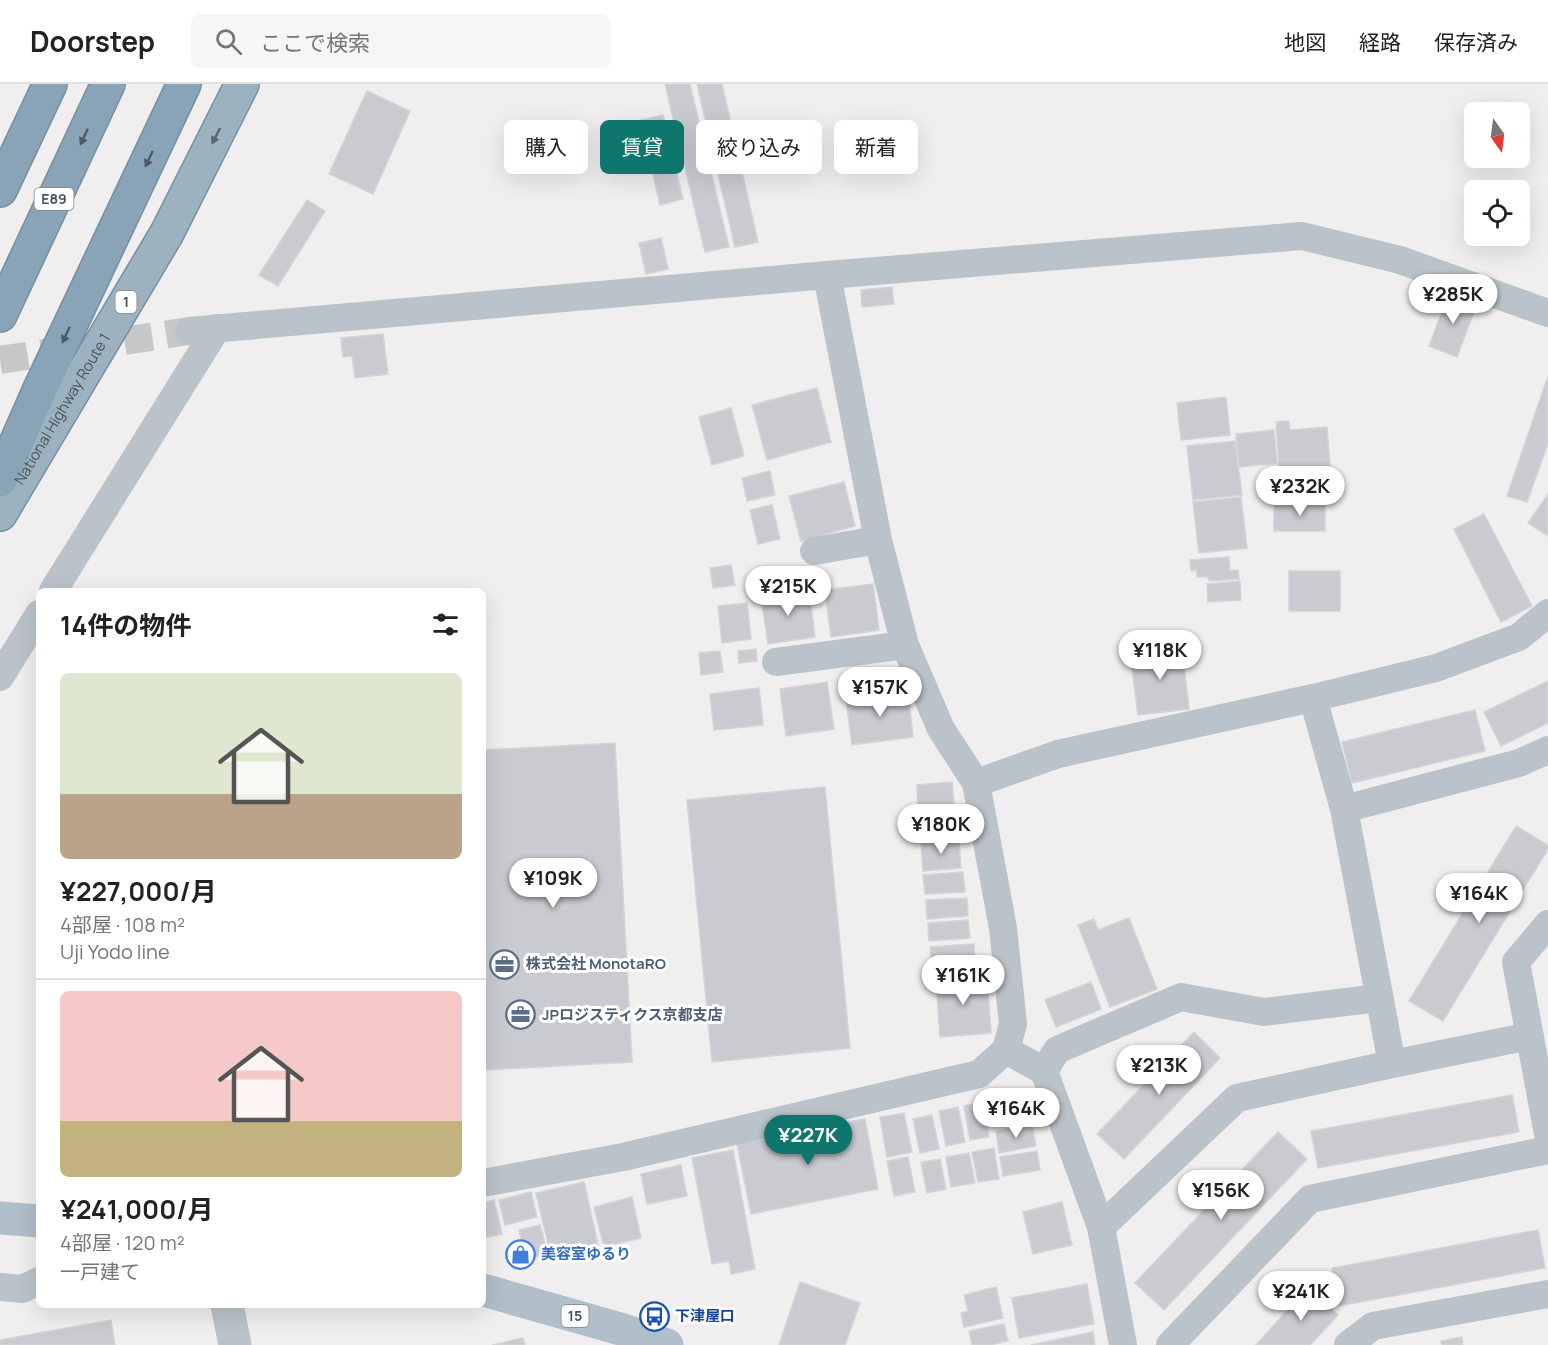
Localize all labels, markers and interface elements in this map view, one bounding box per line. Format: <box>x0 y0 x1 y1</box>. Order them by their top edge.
search box <box>191 14 611 68</box>
text: Doorstep <box>30 22 155 60</box>
icon: search <box>212 25 245 58</box>
text: ここで検索 <box>260 28 370 58</box>
text: 地図 <box>1284 28 1326 56</box>
text: 経路 <box>1359 28 1401 56</box>
text: 保存済み <box>1434 28 1518 56</box>
north arrow <box>1464 102 1530 168</box>
map controls <box>1464 102 1530 246</box>
chip: 購入 <box>504 120 588 174</box>
chip: 賃貸 <box>600 120 684 174</box>
chip: 絞り込み <box>696 120 822 174</box>
chip: 新着 <box>834 120 918 174</box>
one-way arrow <box>79 128 88 145</box>
one-way arrow <box>211 128 220 145</box>
one-way arrow <box>145 151 154 168</box>
button: locate <box>1464 180 1530 246</box>
road number: E89 <box>34 188 74 210</box>
pin: ¥285K <box>1411 274 1495 325</box>
text: ¥285K <box>1422 280 1484 307</box>
road number: 1 <box>116 291 136 313</box>
one-way arrow <box>61 327 70 344</box>
street label: National Highway Route 1 <box>9 329 115 489</box>
pin: ¥232K <box>1258 466 1342 517</box>
text: ¥232K <box>1270 472 1330 499</box>
pin: ¥215K <box>746 566 830 617</box>
text: ¥215K <box>759 572 817 599</box>
text: 14件の物件 <box>60 607 191 643</box>
icon: filters <box>429 608 462 641</box>
pin: ¥118K <box>1118 630 1202 681</box>
text: ¥118K <box>1133 636 1187 663</box>
pin: ¥157K <box>838 667 922 718</box>
text: ¥157K <box>852 673 908 700</box>
icon: home <box>207 712 315 820</box>
pin: ¥180K <box>899 804 983 855</box>
text: ¥180K <box>911 810 971 837</box>
pin: ¥109K <box>511 858 595 909</box>
text: ¥109K <box>523 864 583 891</box>
text: ¥227,000/月 <box>60 873 217 909</box>
pin: ¥164K <box>1437 873 1521 924</box>
text: ¥164K <box>1450 879 1508 906</box>
text: 4部屋 · 108 m² <box>60 911 185 938</box>
text: Uji Yodo line <box>60 938 170 965</box>
office icon: 株式会社 MonotaRO <box>489 948 521 980</box>
place label: 株式会社 MonotaRO <box>526 953 666 974</box>
pin: ¥161K <box>921 955 1005 1006</box>
text: ¥161K <box>936 961 990 988</box>
office icon: JPロジスティクス京都支店 <box>505 999 537 1031</box>
place label: JPロジスティクス京都支店 <box>542 1004 723 1025</box>
icon: home <box>207 1030 315 1138</box>
pin: ¥213K <box>1117 1045 1201 1096</box>
text: ¥213K <box>1130 1051 1188 1078</box>
pin: ¥164K <box>974 1088 1058 1139</box>
text: ¥164K <box>987 1094 1045 1121</box>
pin: ¥227K <box>766 1115 850 1166</box>
text: ¥227K <box>778 1121 838 1148</box>
pin: ¥156K <box>1179 1170 1263 1221</box>
text: ¥156K <box>1192 1176 1250 1203</box>
text: ¥241,000/月 <box>60 1191 214 1227</box>
text: 4部屋 · 120 m² <box>60 1229 185 1256</box>
shop icon: 美容室ゆるり <box>504 1238 536 1270</box>
place label: 美容室ゆるり <box>541 1243 631 1264</box>
text: 一戸建て <box>60 1258 140 1285</box>
pin: ¥241K <box>1259 1271 1343 1322</box>
text: ¥241K <box>1272 1277 1330 1304</box>
bus stop icon: 下津屋口 <box>638 1300 670 1332</box>
road number: 15 <box>562 1305 588 1327</box>
place label: 下津屋口 <box>675 1305 735 1326</box>

